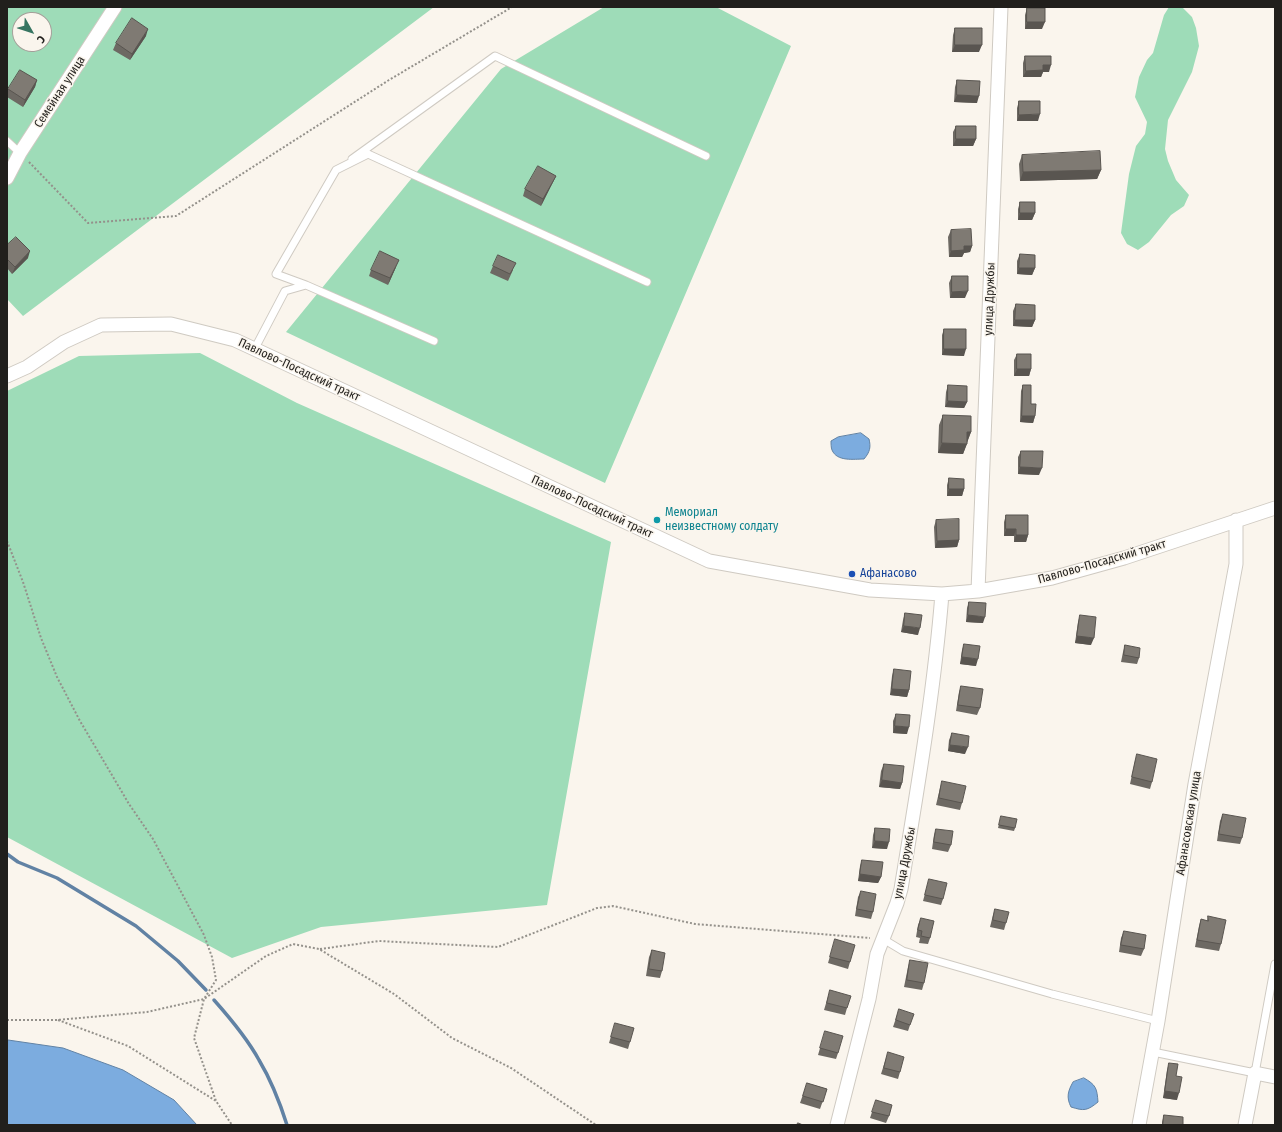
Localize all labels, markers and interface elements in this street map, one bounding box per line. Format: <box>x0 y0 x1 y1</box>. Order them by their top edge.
north arrow <box>12 12 52 52</box>
text: С <box>34 33 48 46</box>
street label: Семейная улица <box>31 53 89 131</box>
street label: улица Дружбы <box>982 262 998 336</box>
street label: Павлово-Посадский тракт <box>236 335 362 405</box>
street label: Павлово-Посадский тракт <box>529 472 655 542</box>
place label: Мемориал неизвестному солдату <box>665 506 778 534</box>
marker: Мемориал неизвестному солдату <box>652 515 662 525</box>
street label: Павлово-Посадский тракт <box>1036 537 1168 587</box>
place label: Афанасово <box>860 567 917 581</box>
marker: Афанасово <box>847 569 857 579</box>
street label: Афанасовская улица <box>1174 770 1204 876</box>
street label: улица Дружбы <box>891 826 919 900</box>

